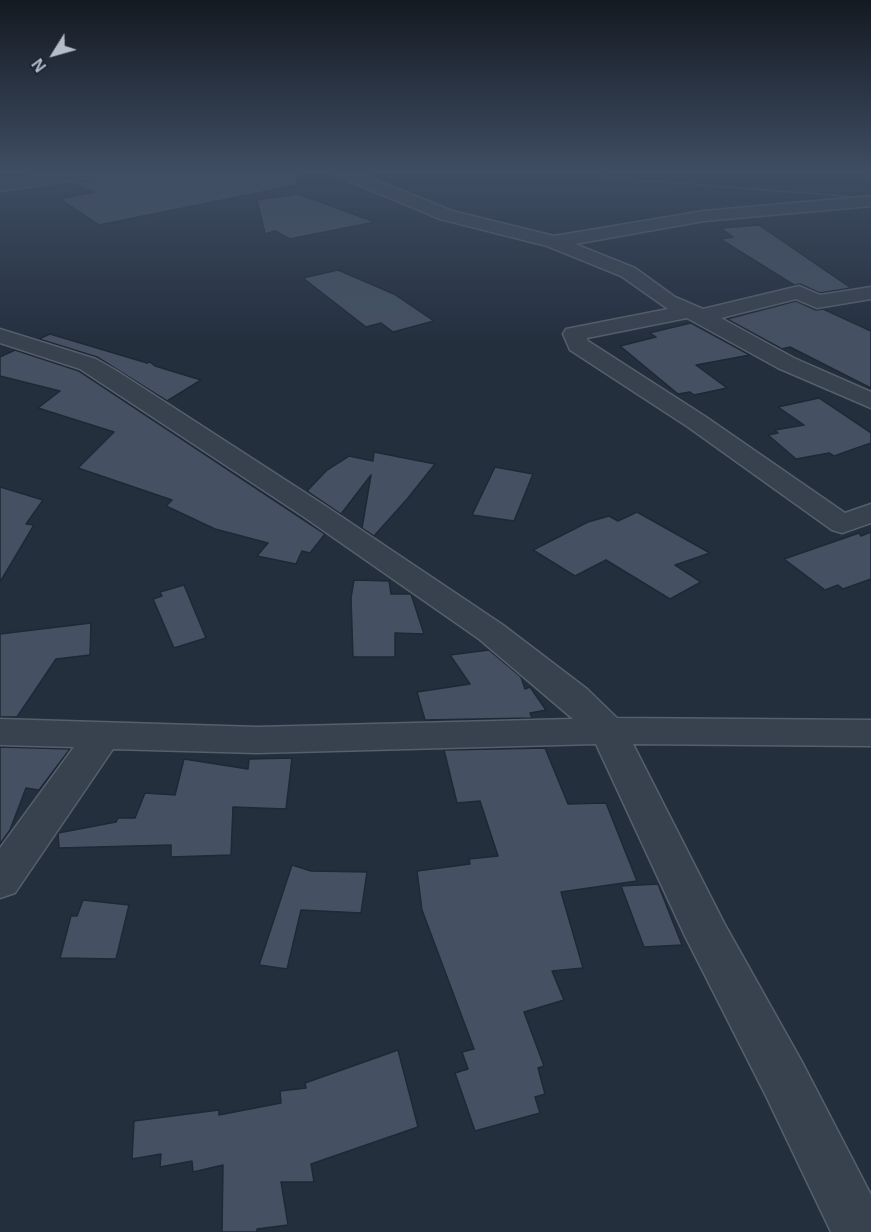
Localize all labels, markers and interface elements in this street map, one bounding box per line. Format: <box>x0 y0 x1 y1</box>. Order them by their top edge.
north arrow <box>24 24 84 84</box>
text: N <box>29 55 49 75</box>

